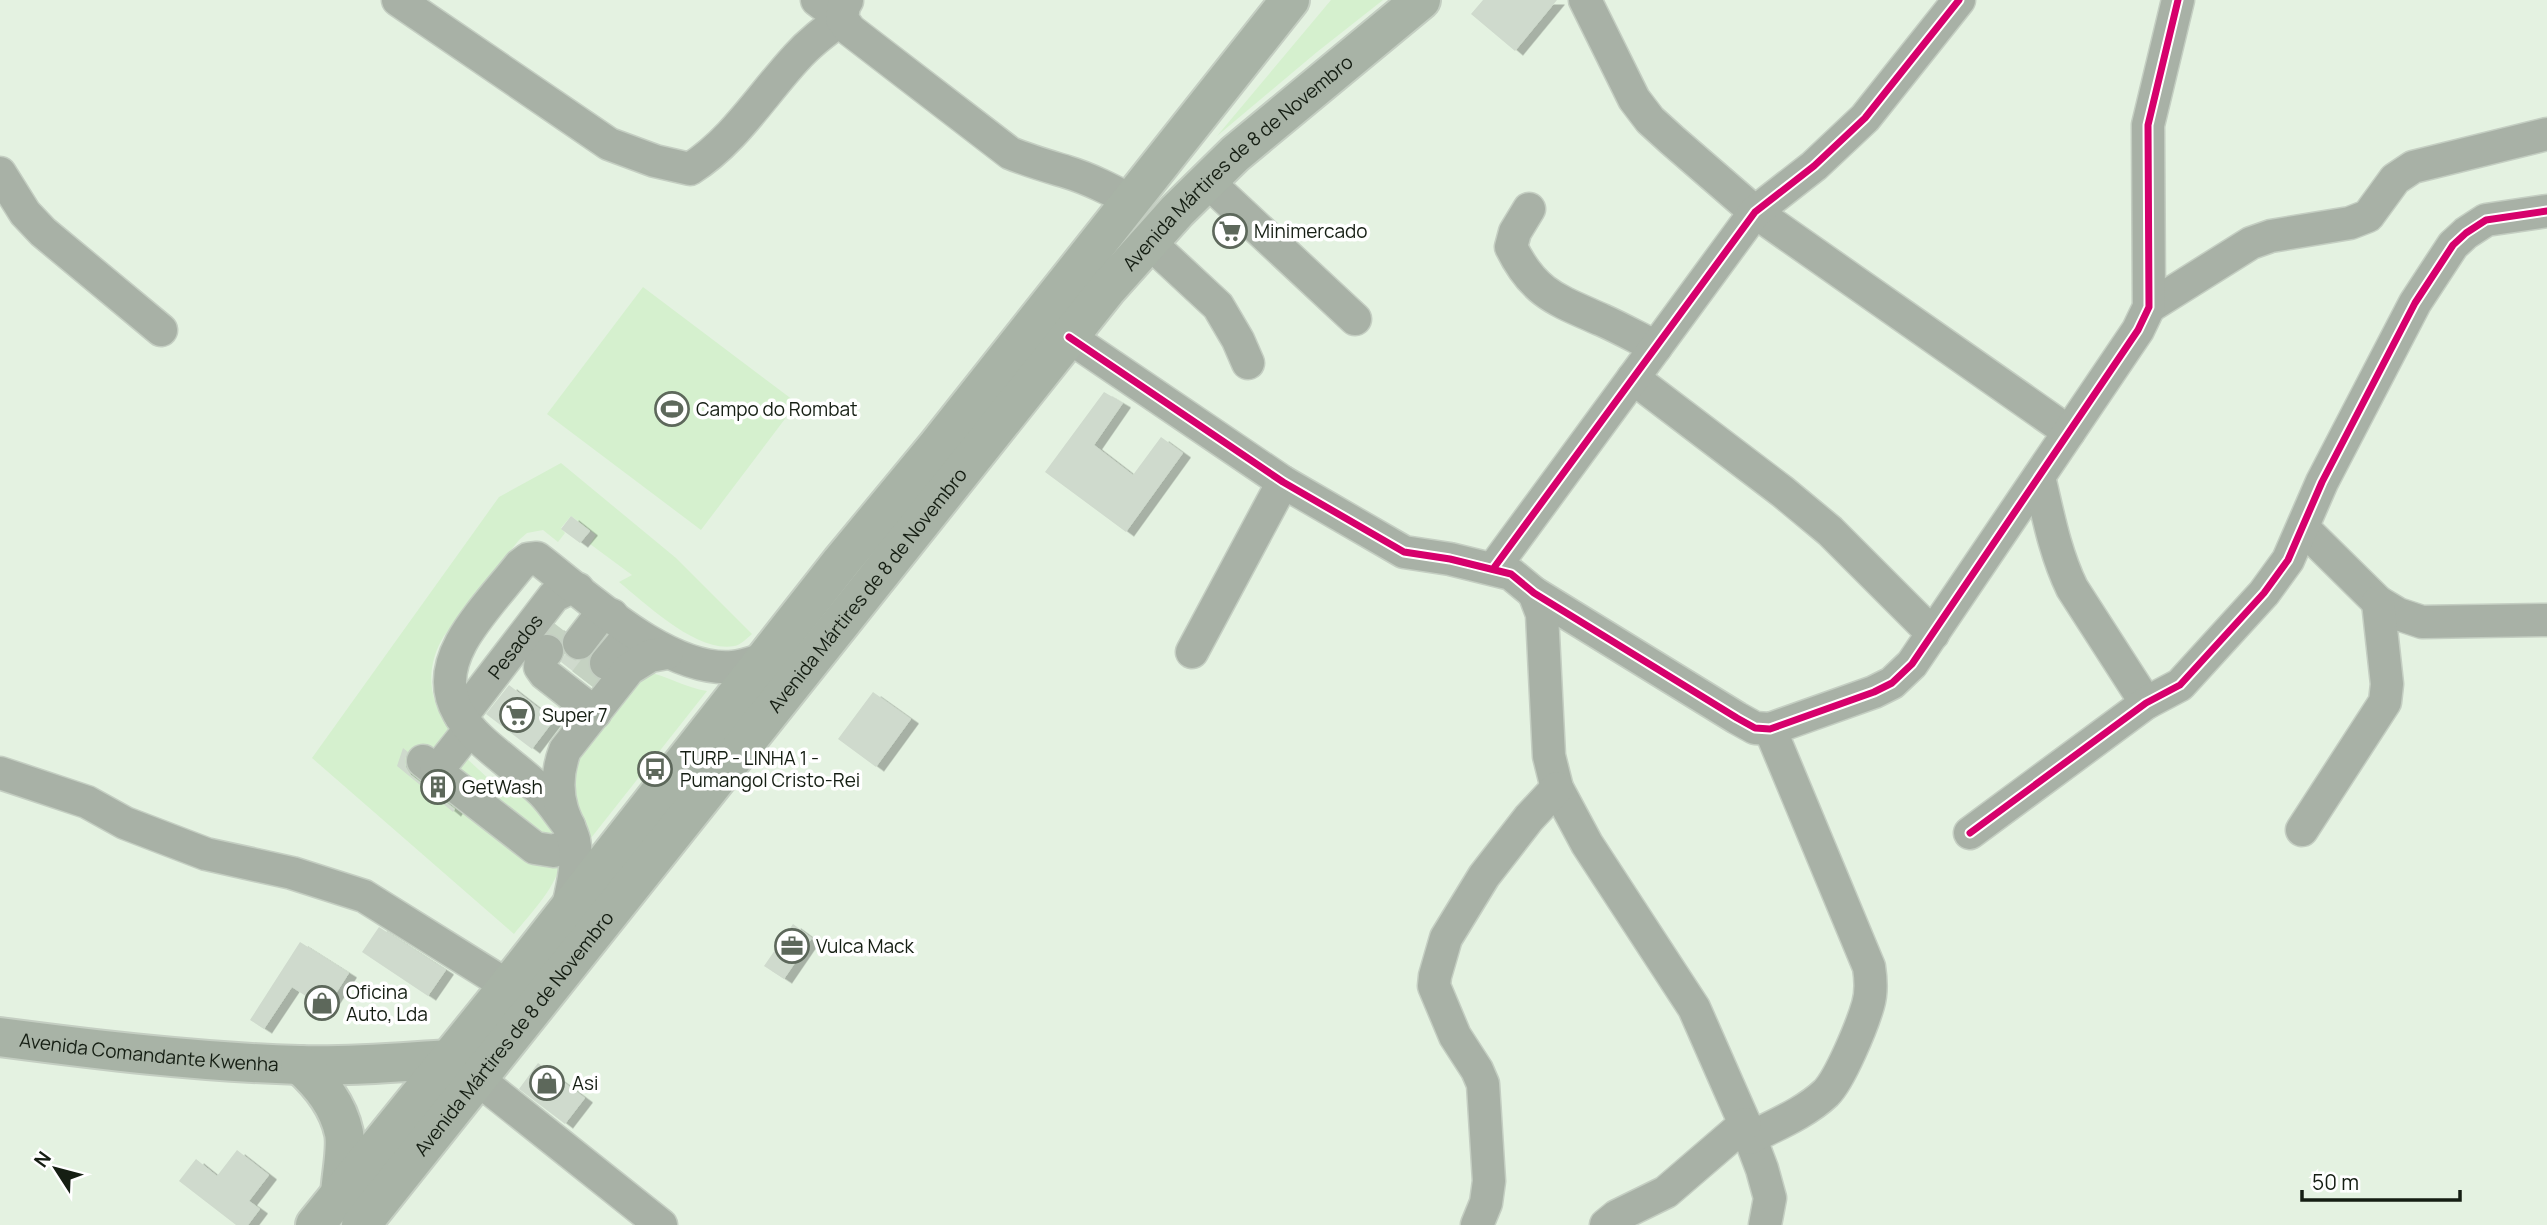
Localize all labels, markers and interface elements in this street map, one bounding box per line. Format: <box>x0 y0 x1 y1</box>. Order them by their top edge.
street label: Avenida Mártires de 8 de Novembro <box>1117 49 1358 276</box>
supermarket icon: Minimercado <box>1211 212 1249 250</box>
place label: Minimercado <box>1254 218 1367 244</box>
sports icon: Campo do Rombat <box>653 390 691 428</box>
place label: Campo do Rombat <box>696 396 858 422</box>
street label: Avenida Mártires de 8 de Novembro <box>762 462 973 718</box>
street label: Pesados <box>482 609 549 684</box>
supermarket icon: Super 7 <box>498 696 536 734</box>
place label: Super 7 <box>542 702 608 728</box>
place label: TURP - LINHA 1 - Pumangol Cristo-Rei <box>680 745 860 793</box>
bus stop icon: TURP - LINHA 1 - Pumangol Cristo-Rei <box>636 750 674 788</box>
building icon: GetWash <box>419 768 457 806</box>
place label: GetWash <box>462 774 543 800</box>
street label: Avenida Mártires de 8 de Novembro <box>408 906 619 1161</box>
office icon: Vulca Mack <box>773 927 811 965</box>
place label: Vulca Mack <box>816 933 914 959</box>
place label: Oficina Auto, Lda <box>346 979 428 1027</box>
shop icon: Oficina Auto, Lda <box>303 984 341 1022</box>
street label: Avenida Comandante Kwenha <box>18 1027 279 1077</box>
shop icon: Asi <box>528 1064 566 1102</box>
place label: Asi <box>572 1070 598 1096</box>
north arrow <box>21 1134 91 1204</box>
text: N <box>28 1146 57 1172</box>
scale bar <box>2302 1158 2460 1202</box>
text: 50 m <box>2312 1168 2359 1196</box>

